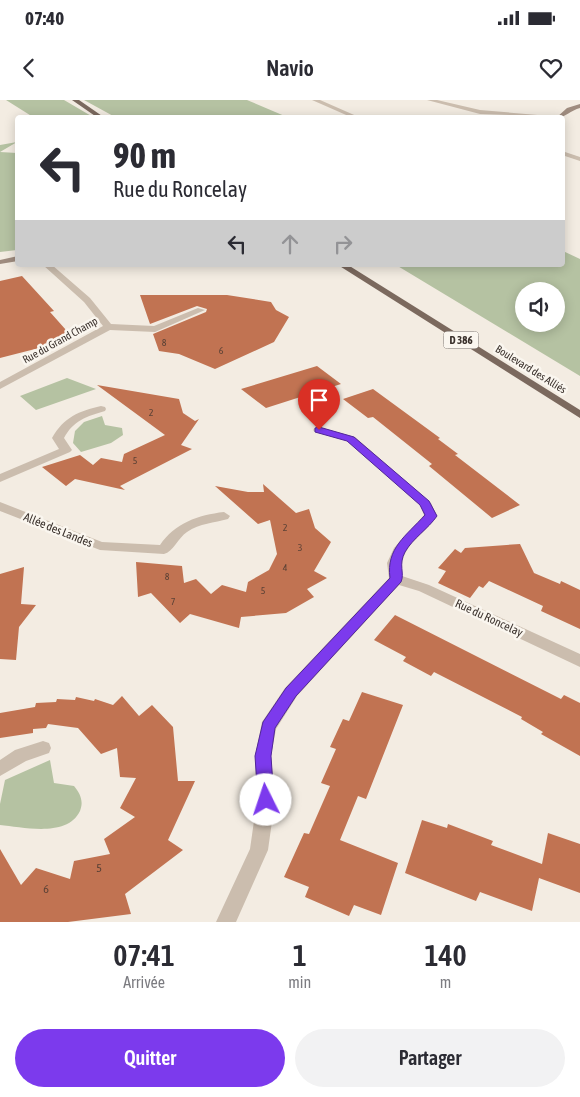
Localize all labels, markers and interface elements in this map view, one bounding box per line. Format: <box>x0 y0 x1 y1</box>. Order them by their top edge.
text: 07:40 <box>25 7 64 29</box>
icon: back <box>15 54 43 82</box>
icon: heart <box>537 54 565 82</box>
text: Navio <box>266 55 314 81</box>
icon: left <box>30 135 95 200</box>
text: 90 m <box>113 135 176 175</box>
text: Rue du Roncelay <box>113 176 247 202</box>
icon: left <box>223 230 251 258</box>
icon: ahead <box>276 230 304 258</box>
icon: right <box>329 230 357 258</box>
map controls <box>515 282 565 332</box>
button: sound <box>515 282 565 332</box>
street label: Rue du Grand Champ <box>20 314 100 366</box>
road number: D 386 <box>444 332 478 348</box>
house number: 8 <box>162 337 167 348</box>
street label: Boulevard des Alliés <box>493 342 569 396</box>
house number: 6 <box>219 345 224 356</box>
pin <box>298 379 340 430</box>
icon: arrive <box>305 386 333 414</box>
house number: 2 <box>149 407 154 418</box>
house number: 5 <box>133 455 138 466</box>
street label: Allée des Landes <box>22 510 94 550</box>
house number: 2 <box>283 522 288 533</box>
house number: 3 <box>298 542 303 553</box>
house number: 4 <box>283 562 288 573</box>
house number: 8 <box>165 571 170 582</box>
house number: 5 <box>261 585 266 596</box>
house number: 7 <box>171 596 176 607</box>
street label: Rue du Roncelay <box>453 596 525 640</box>
position arrow <box>239 773 291 825</box>
house number: 5 <box>96 861 102 875</box>
house number: 6 <box>43 882 49 896</box>
text: 07:41 <box>113 938 175 972</box>
text: 1 <box>293 938 307 972</box>
text: 140 <box>424 938 467 972</box>
text: Arrivée <box>123 973 165 991</box>
text: min <box>288 973 311 991</box>
text: m <box>440 973 451 991</box>
button: Quitter <box>15 1029 285 1087</box>
button: Partager <box>295 1029 565 1087</box>

